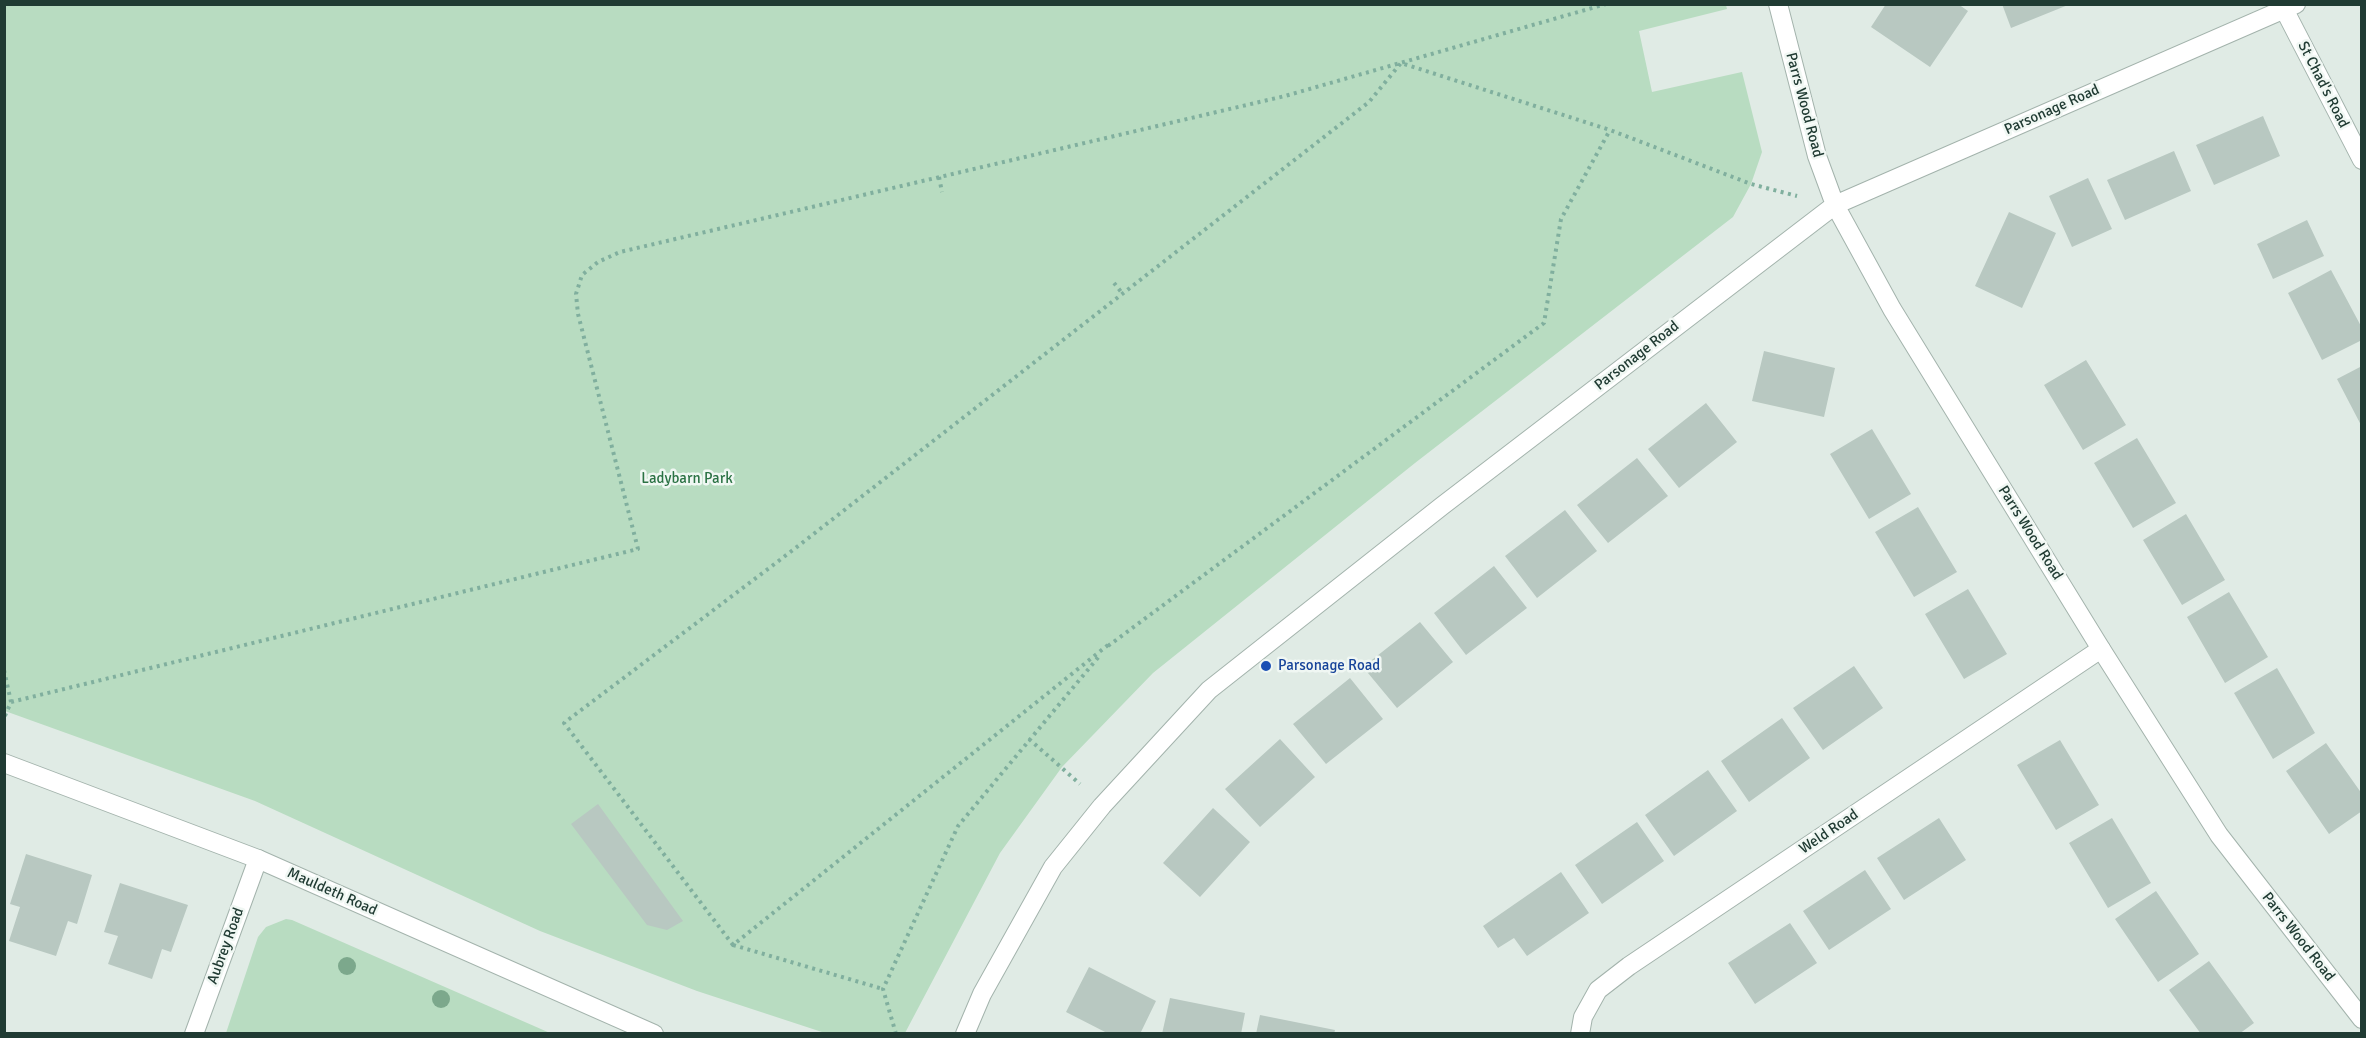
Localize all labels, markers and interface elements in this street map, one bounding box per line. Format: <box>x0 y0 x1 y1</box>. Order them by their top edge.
street label: St Chad's Road <box>2293 39 2353 131</box>
street label: Parrs Wood Road <box>1781 51 1827 159</box>
street label: Parsonage Road <box>2002 81 2102 139</box>
street label: Parsonage Road <box>1591 317 1683 395</box>
park label: Ladybarn Park <box>641 470 733 488</box>
street label: Parrs Wood Road <box>1994 483 2066 583</box>
place label: Parsonage Road <box>1278 657 1380 675</box>
marker: Parsonage Road <box>1259 659 1273 673</box>
street label: Weld Road <box>1796 806 1862 858</box>
street label: Mauldeth Road <box>284 864 380 920</box>
street label: Parrs Wood Road <box>2258 889 2338 985</box>
street label: Aubrey Road <box>204 905 248 987</box>

